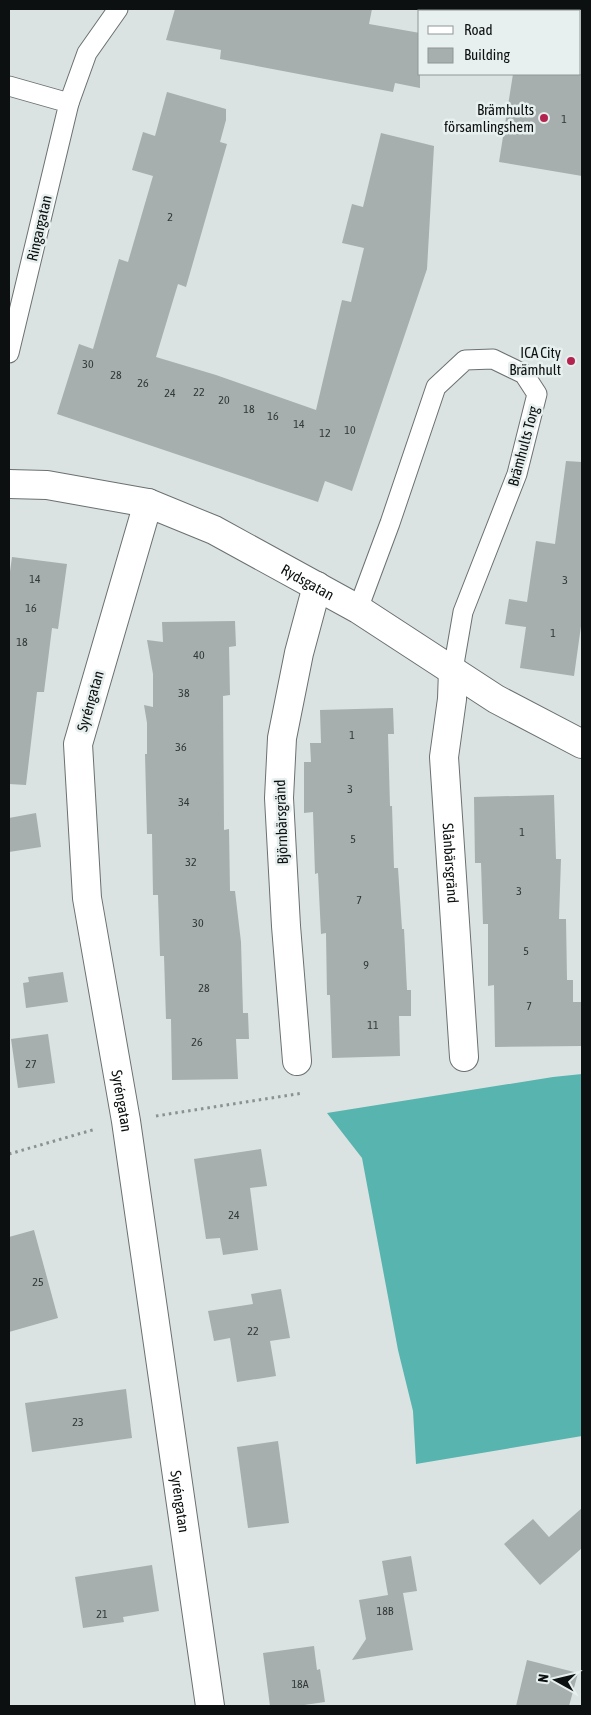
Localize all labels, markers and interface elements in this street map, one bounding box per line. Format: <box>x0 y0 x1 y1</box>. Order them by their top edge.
legend <box>418 10 581 75</box>
text: Road <box>464 21 493 38</box>
text: Building <box>464 46 510 63</box>
place label: Brämhults församlingshem <box>444 101 534 135</box>
marker: Brämhults församlingshem <box>538 112 550 124</box>
house number: 1 <box>561 112 567 126</box>
street label: Ringargatan <box>23 193 55 263</box>
house number: 2 <box>167 210 173 224</box>
place label: ICA City Brämhult <box>509 344 561 378</box>
marker: ICA City Brämhult <box>565 355 577 367</box>
house number: 30 <box>82 357 94 371</box>
house number: 28 <box>110 368 122 382</box>
house number: 26 <box>137 376 149 390</box>
house number: 22 <box>193 385 205 399</box>
house number: 24 <box>164 386 176 400</box>
house number: 20 <box>218 393 230 407</box>
house number: 18 <box>243 402 255 416</box>
street label: Brämhults Torg <box>504 404 542 488</box>
house number: 16 <box>267 409 279 423</box>
house number: 14 <box>293 417 305 431</box>
house number: 10 <box>344 423 356 437</box>
house number: 12 <box>319 426 331 440</box>
street label: Rydsgatan <box>279 560 337 603</box>
house number: 14 <box>29 572 41 586</box>
house number: 3 <box>562 573 568 587</box>
house number: 16 <box>25 601 37 615</box>
house number: 1 <box>550 626 556 640</box>
house number: 18 <box>16 635 28 649</box>
house number: 40 <box>193 648 205 662</box>
street label: Syréngatan <box>73 669 107 733</box>
house number: 38 <box>178 686 190 700</box>
house number: 1 <box>349 728 355 742</box>
house number: 36 <box>175 740 187 754</box>
street label: Björnbärsgränd <box>271 779 291 865</box>
house number: 3 <box>347 782 353 796</box>
house number: 34 <box>178 795 190 809</box>
street label: Slånbärsgränd <box>440 823 462 904</box>
house number: 1 <box>519 825 525 839</box>
house number: 5 <box>350 832 356 846</box>
house number: 32 <box>185 855 197 869</box>
house number: 3 <box>516 884 522 898</box>
house number: 7 <box>356 893 362 907</box>
house number: 30 <box>192 916 204 930</box>
house number: 5 <box>523 944 529 958</box>
house number: 9 <box>363 958 369 972</box>
house number: 28 <box>198 981 210 995</box>
house number: 7 <box>526 999 532 1013</box>
house number: 11 <box>367 1018 379 1032</box>
house number: 26 <box>191 1035 203 1049</box>
house number: 27 <box>25 1057 37 1071</box>
street label: Syréngatan <box>109 1068 136 1133</box>
house number: 24 <box>228 1208 240 1222</box>
house number: 25 <box>32 1275 44 1289</box>
house number: 22 <box>247 1324 259 1338</box>
house number: 23 <box>72 1415 84 1429</box>
street label: Syréngatan <box>168 1469 193 1534</box>
house number: 18B <box>377 1604 394 1618</box>
house number: 21 <box>96 1607 108 1621</box>
north arrow <box>531 1655 581 1705</box>
text: N <box>535 1673 552 1683</box>
house number: 18A <box>291 1677 309 1691</box>

